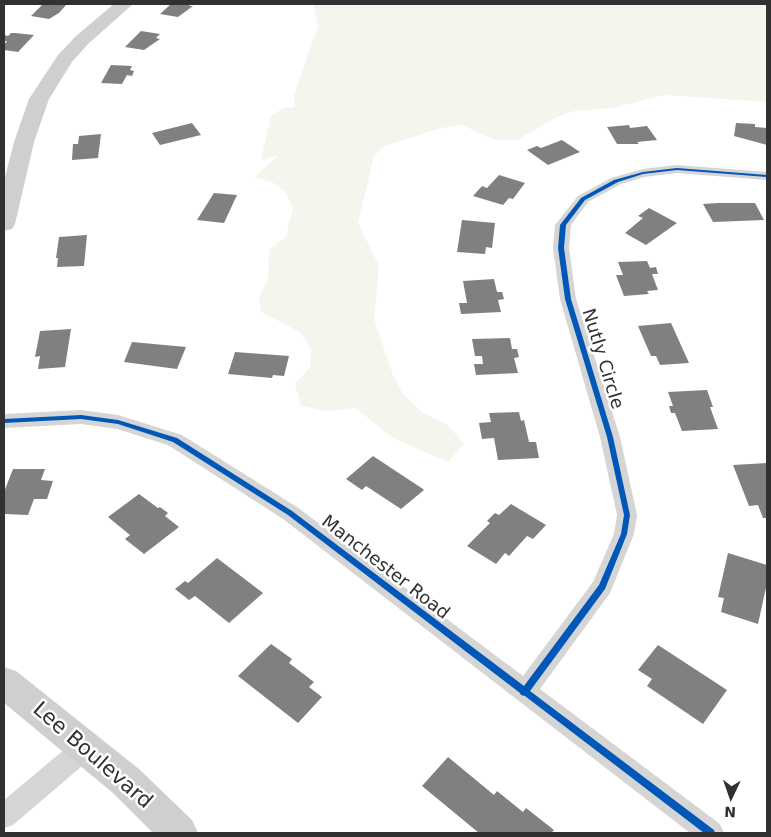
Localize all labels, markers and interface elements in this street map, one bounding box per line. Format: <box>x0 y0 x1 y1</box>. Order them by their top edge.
street label: Nutly Circle <box>576 306 628 412</box>
street label: Manchester Road <box>317 511 453 625</box>
street label: Lee Boulevard <box>27 697 157 815</box>
north arrow <box>706 772 756 822</box>
text: N <box>724 804 736 820</box>

